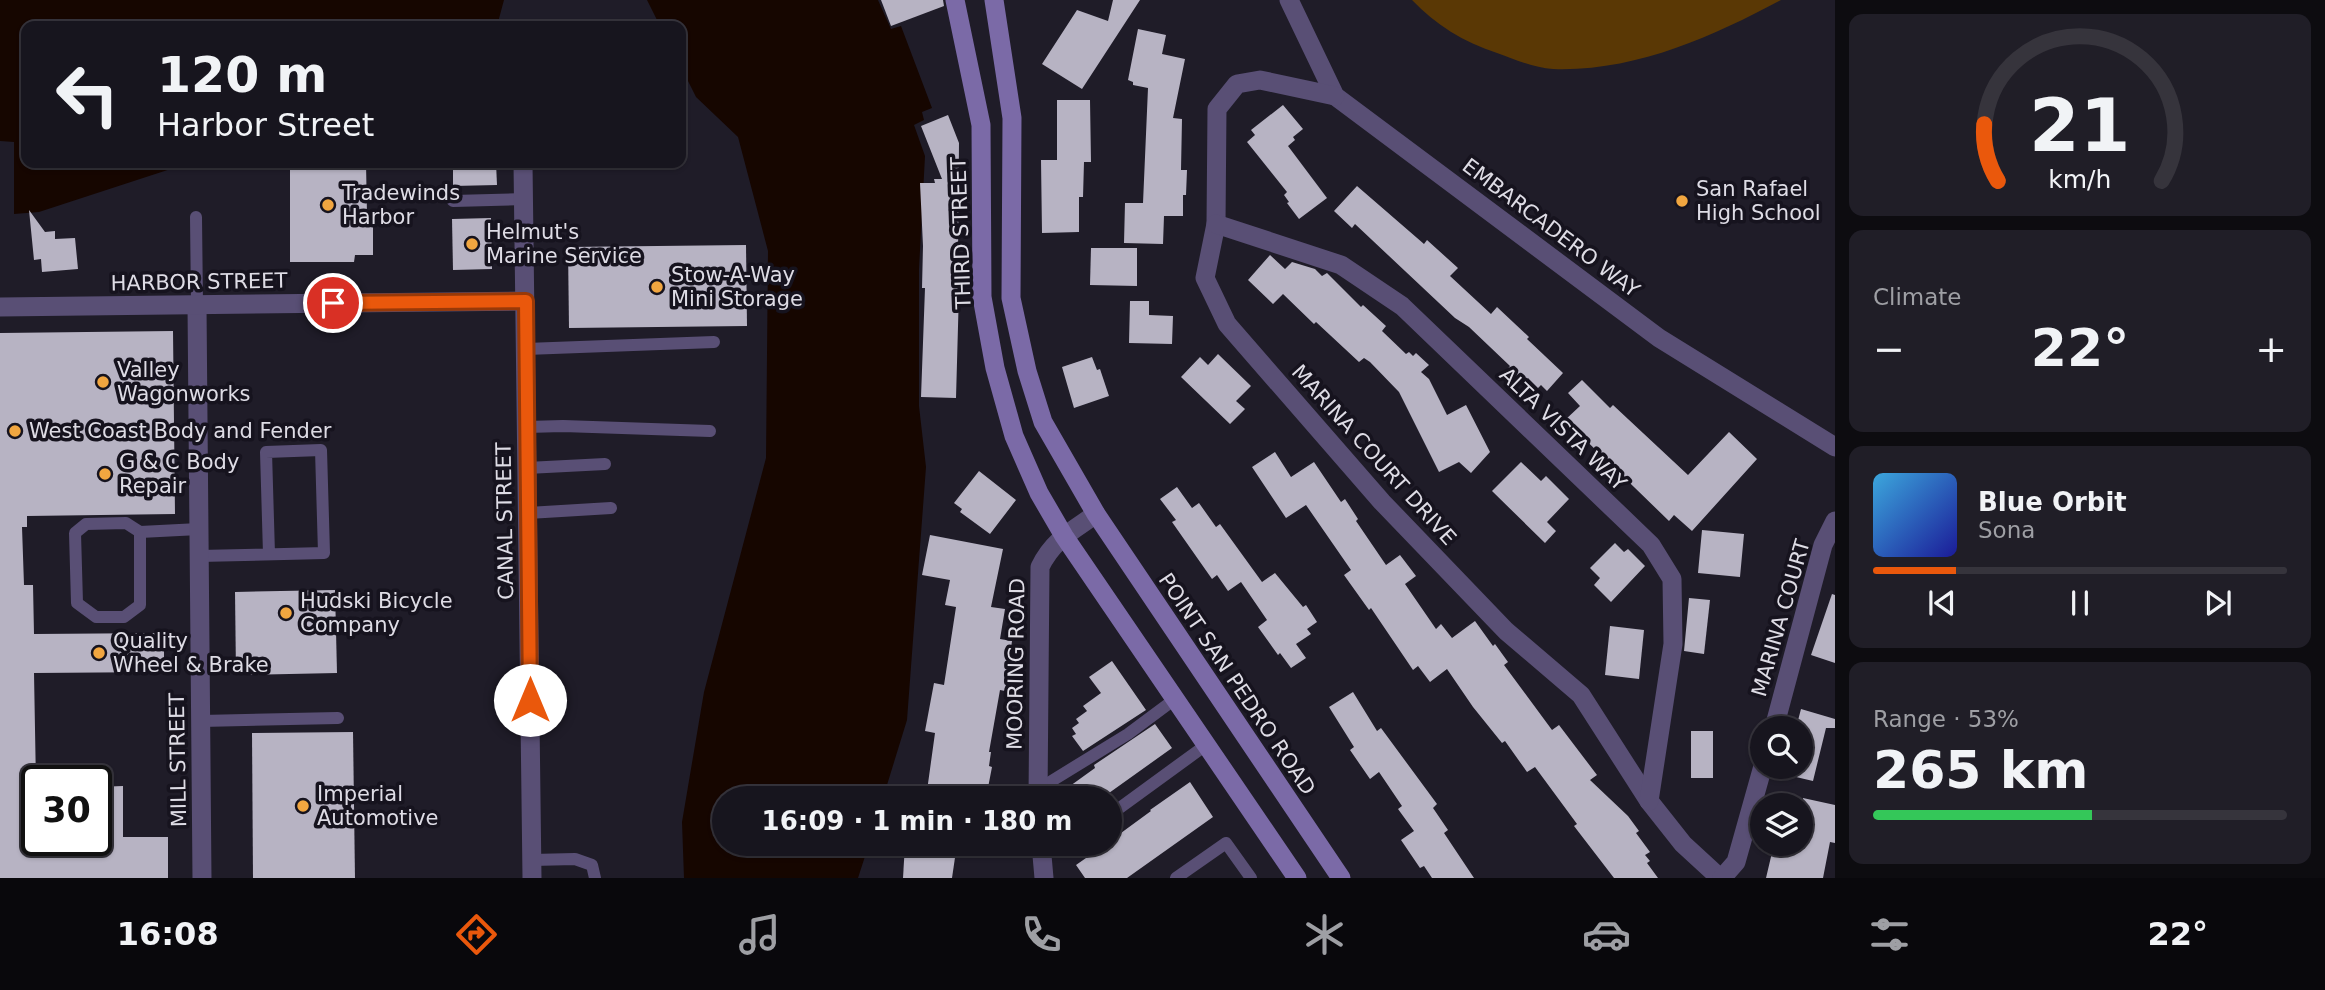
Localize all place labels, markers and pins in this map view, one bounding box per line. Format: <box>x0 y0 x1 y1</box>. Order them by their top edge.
place label: San Rafael High School <box>1696 177 1821 225</box>
place label: Tradewinds Harbor <box>341 181 460 229</box>
marker: San Rafael High School <box>1674 193 1690 209</box>
marker: Tradewinds Harbor <box>320 197 336 213</box>
place label: Helmut's Marine Service <box>486 220 642 268</box>
marker: Helmut's Marine Service <box>464 236 480 252</box>
place label: Stow-A-Way Mini Storage <box>671 263 803 311</box>
pin <box>303 273 363 333</box>
marker: Stow-A-Way Mini Storage <box>649 279 665 295</box>
place label: Valley Wagonworks <box>117 358 251 406</box>
marker: Valley Wagonworks <box>95 374 111 390</box>
place label: West Coast Body and Fender <box>29 419 332 443</box>
marker: West Coast Body and Fender <box>7 423 23 439</box>
place label: G & C Body Repair <box>119 450 239 498</box>
marker: G & C Body Repair <box>97 466 113 482</box>
place label: Hudski Bicycle Company <box>300 589 453 637</box>
marker: Hudski Bicycle Company <box>278 605 294 621</box>
place label: Quality Wheel & Brake <box>113 629 269 677</box>
marker: Quality Wheel & Brake <box>91 645 107 661</box>
place label: Imperial Automotive <box>317 782 438 830</box>
marker: Imperial Automotive <box>295 798 311 814</box>

